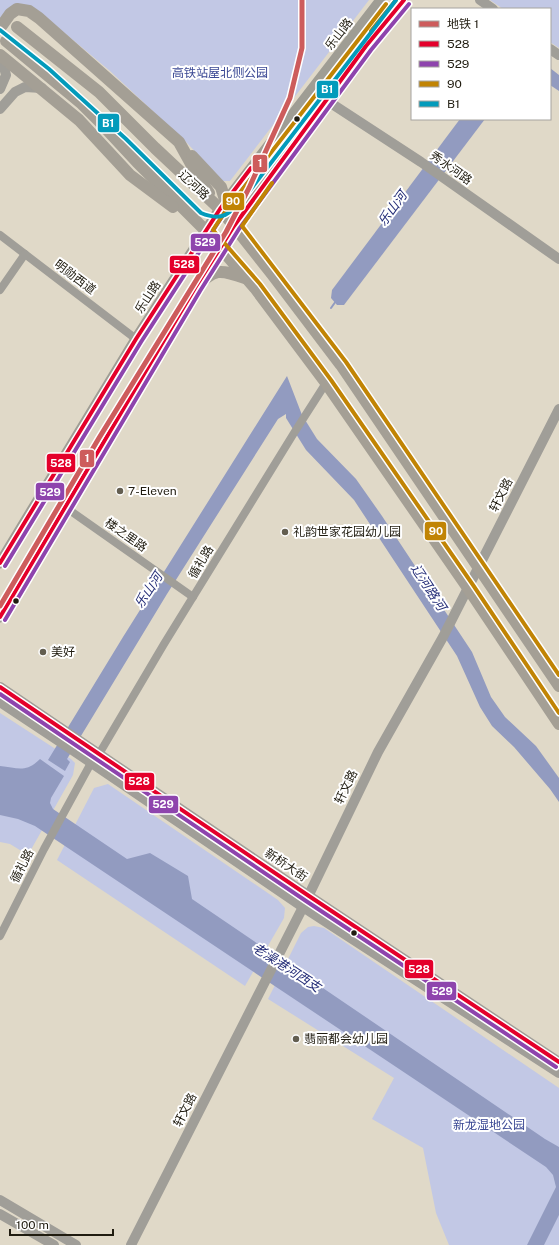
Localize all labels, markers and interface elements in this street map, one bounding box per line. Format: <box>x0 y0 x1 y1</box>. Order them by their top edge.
legend <box>411 8 551 120</box>
street label: 乐山路 <box>322 16 356 52</box>
text: 地铁 1 <box>447 17 479 31</box>
text: 528 <box>447 37 470 51</box>
text: 529 <box>447 57 469 71</box>
park label: 高铁站屋北侧公园 <box>172 66 268 80</box>
text: 90 <box>447 77 462 91</box>
line badge: B1 <box>316 80 339 99</box>
text: B1 <box>321 83 333 95</box>
text: B1 <box>447 97 460 111</box>
line badge: B1 <box>97 113 120 133</box>
unlabelled marker <box>292 114 302 124</box>
text: B1 <box>102 117 114 129</box>
street label: 秀水河路 <box>427 148 475 188</box>
line badge: 1 <box>252 154 268 173</box>
text: 1 <box>258 157 262 169</box>
street label: 辽河路 <box>176 168 212 202</box>
water label: 乐山河 <box>375 186 412 228</box>
line badge: 90 <box>222 192 245 211</box>
text: 90 <box>226 195 240 207</box>
line badge: 529 <box>190 233 221 252</box>
text: 529 <box>194 236 216 248</box>
line badge: 528 <box>169 255 200 274</box>
street label: 明勋西道 <box>52 257 98 297</box>
text: 528 <box>173 258 195 270</box>
street label: 乐山路 <box>132 278 164 316</box>
line badge: 1 <box>79 449 95 468</box>
text: 1 <box>85 452 89 464</box>
line badge: 528 <box>46 453 76 473</box>
text: 528 <box>50 457 72 469</box>
street label: 轩文路 <box>487 476 515 514</box>
line badge: 529 <box>35 482 65 501</box>
place label: 7-Eleven <box>128 484 177 498</box>
text: 529 <box>39 486 61 498</box>
marker: 7-Eleven <box>115 486 125 496</box>
street label: 楼之里路 <box>102 515 150 555</box>
line badge: 90 <box>424 521 447 541</box>
place label: 礼韵世家花园幼儿园 <box>293 525 401 539</box>
text: 90 <box>429 525 443 537</box>
marker: 礼韵世家花园幼儿园 <box>280 527 290 537</box>
street label: 循礼路 <box>186 543 216 581</box>
water label: 辽河路河 <box>408 561 451 616</box>
water label: 乐山河 <box>132 567 167 611</box>
unlabelled marker <box>11 596 21 606</box>
place label: 美好 <box>51 645 75 659</box>
marker: 美好 <box>38 647 48 657</box>
street label: 轩文路 <box>332 768 360 806</box>
line badge: 528 <box>124 772 155 791</box>
text: 528 <box>128 775 150 787</box>
line badge: 529 <box>148 795 179 814</box>
text: 529 <box>152 798 174 810</box>
street label: 新桥大街 <box>262 846 310 884</box>
street label: 循礼路 <box>8 847 36 885</box>
unlabelled marker <box>349 928 359 938</box>
water label: 老澡港河西支 <box>250 940 325 996</box>
line badge: 528 <box>404 959 434 979</box>
text: 528 <box>408 963 430 975</box>
line badge: 529 <box>426 981 457 1001</box>
text: 529 <box>431 985 453 997</box>
place label: 翡丽都会幼儿园 <box>304 1032 388 1046</box>
marker: 翡丽都会幼儿园 <box>291 1034 301 1044</box>
street label: 轩文路 <box>171 1091 199 1129</box>
park label: 新龙湿地公园 <box>453 1118 525 1132</box>
scale bar <box>10 1211 113 1237</box>
text: 100 m <box>16 1218 49 1232</box>

